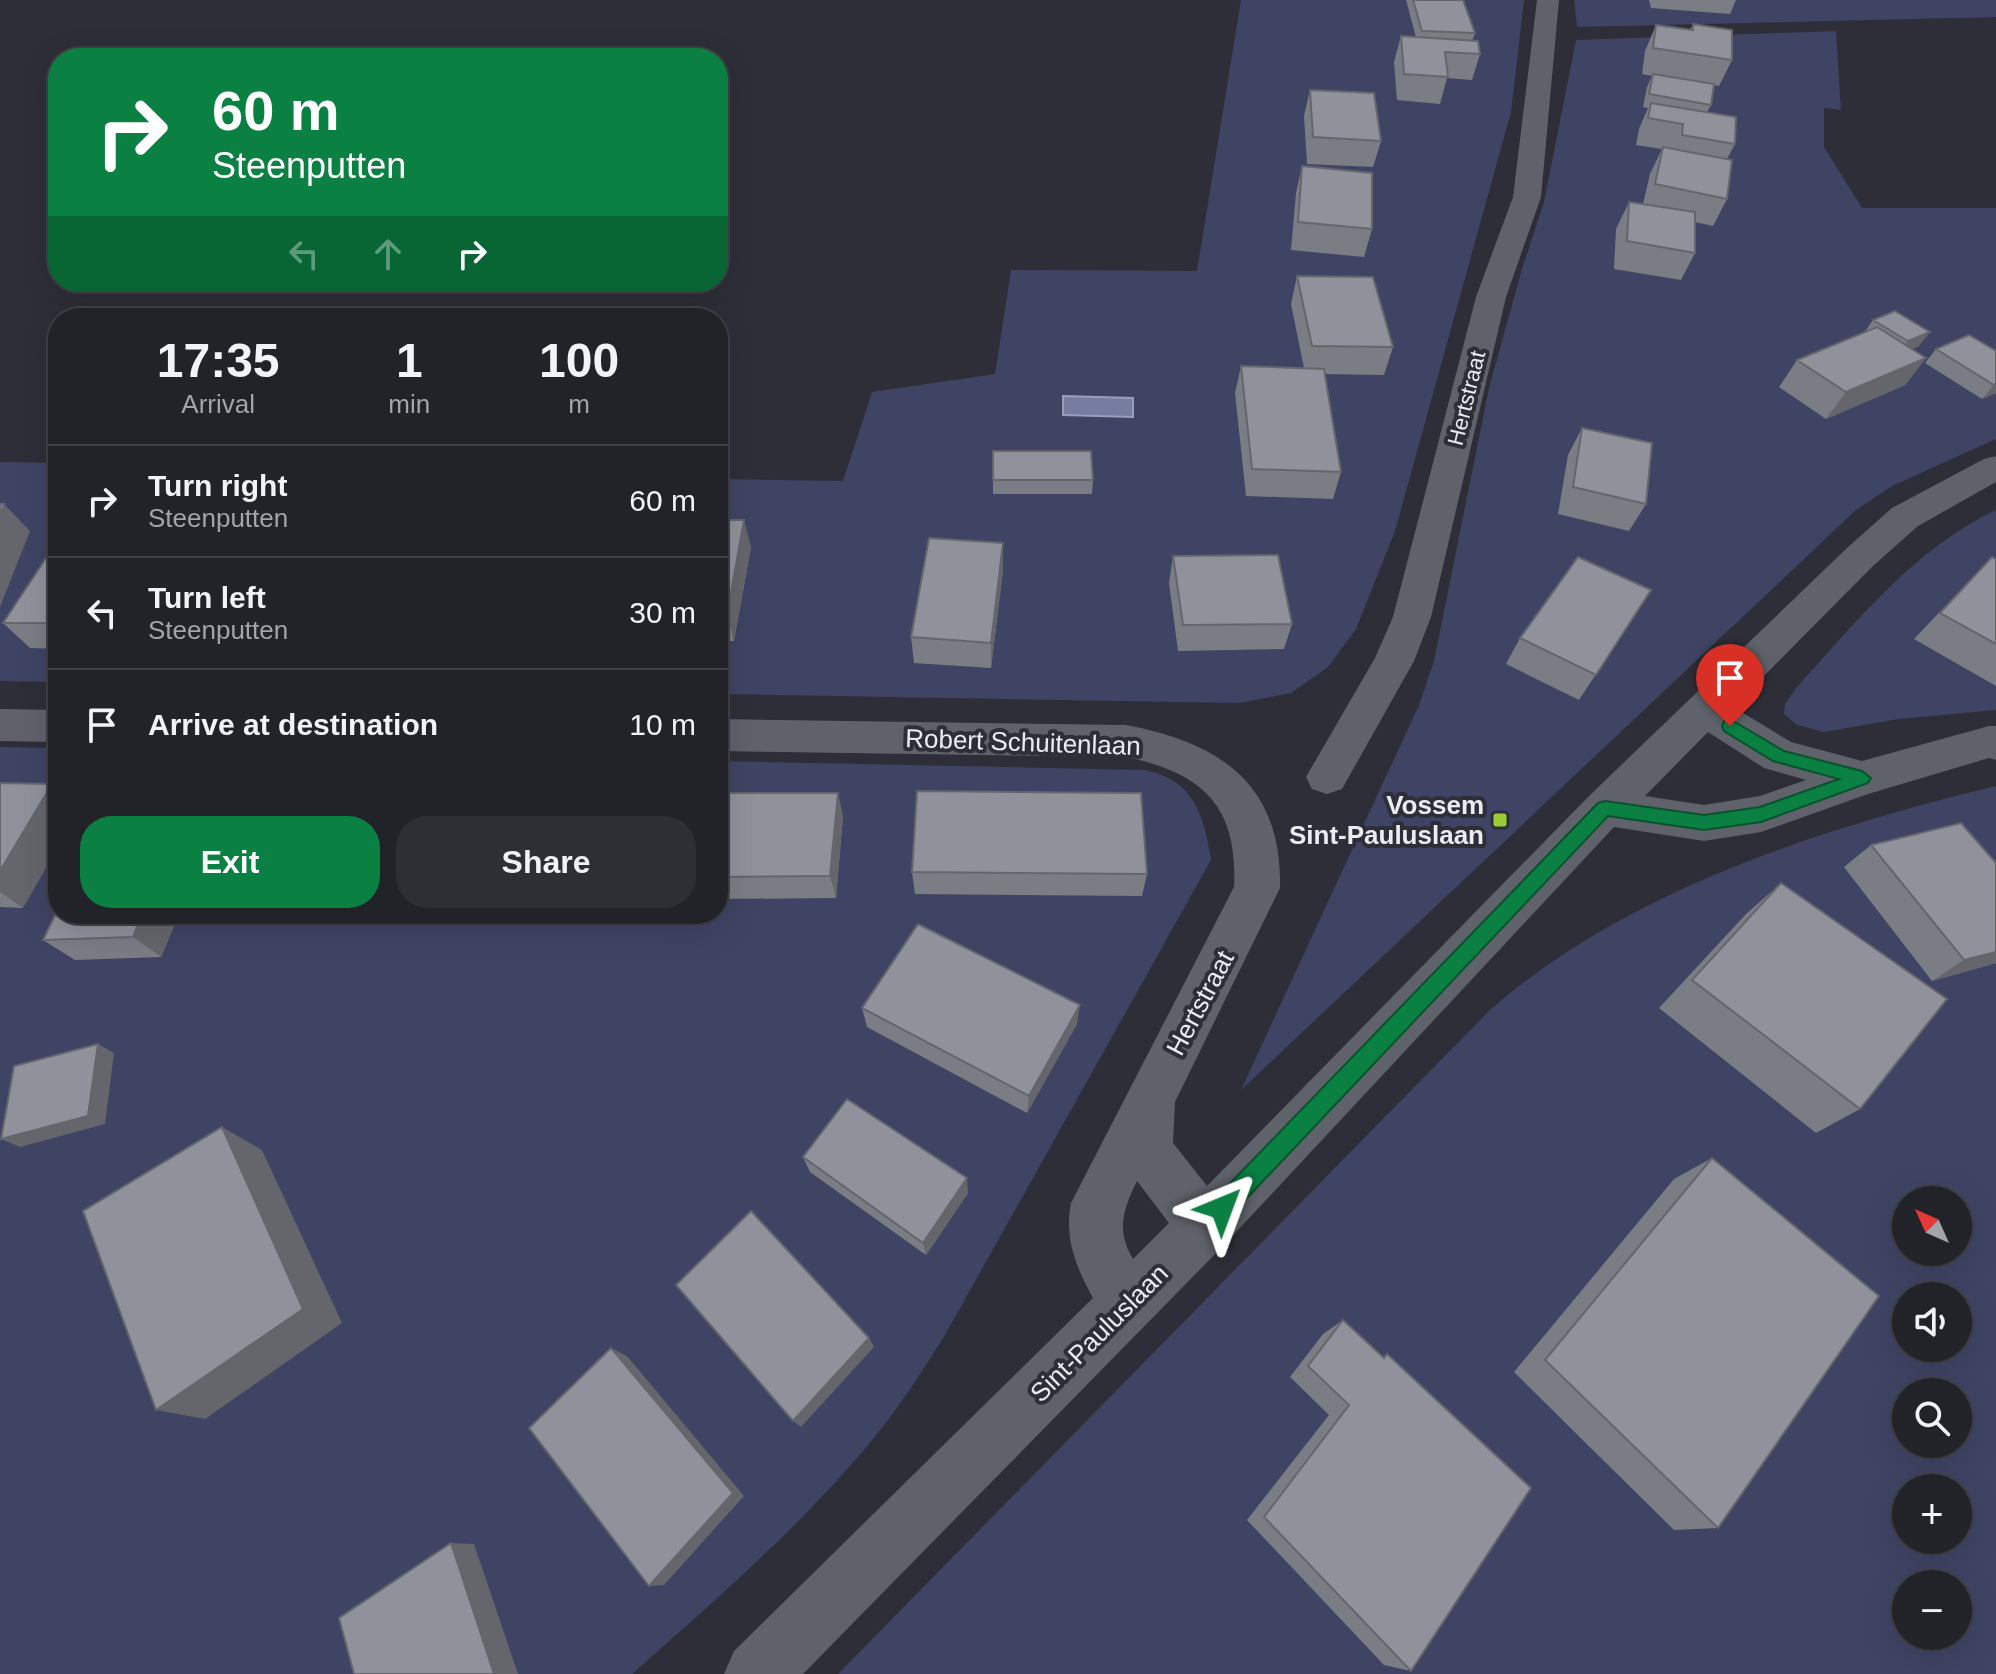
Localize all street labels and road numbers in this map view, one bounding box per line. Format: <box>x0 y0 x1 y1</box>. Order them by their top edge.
street label: Hertstraat <box>1443 348 1490 448</box>
street label: Robert Schuitenlaan <box>905 723 1141 761</box>
street label: Hertstraat <box>1160 945 1240 1060</box>
street label: Sint-Pauluslaan <box>1024 1258 1174 1408</box>

